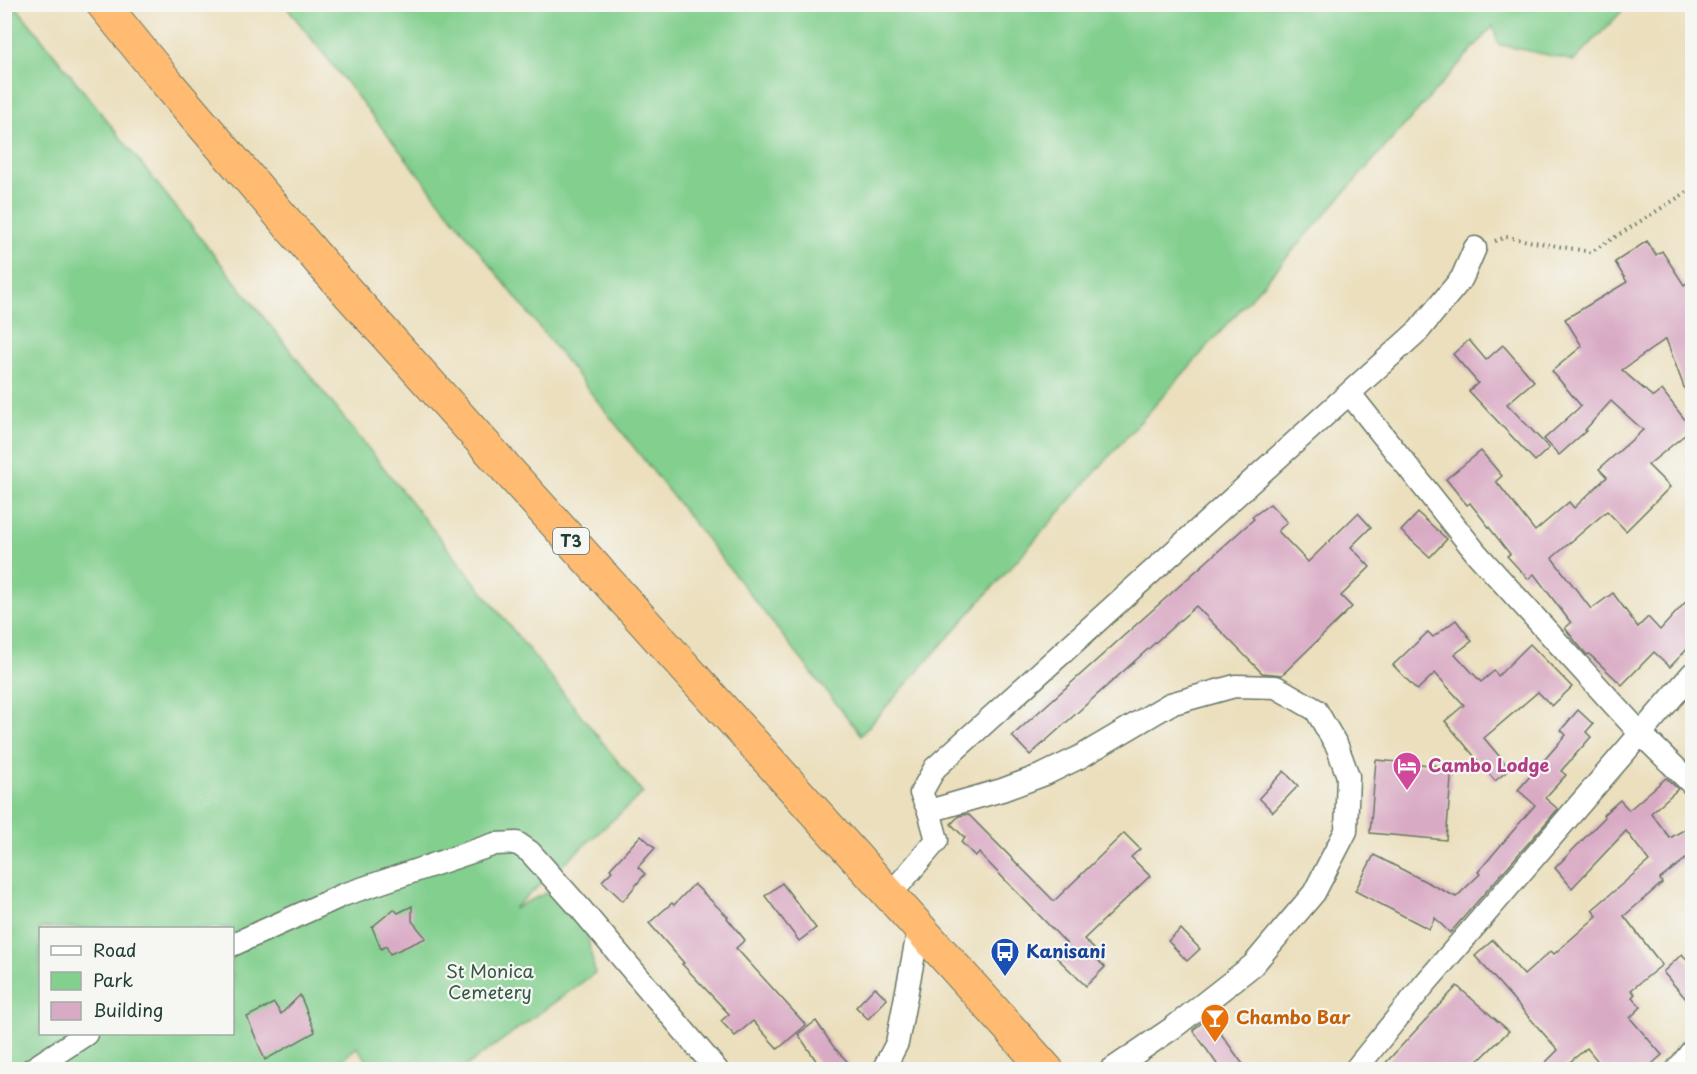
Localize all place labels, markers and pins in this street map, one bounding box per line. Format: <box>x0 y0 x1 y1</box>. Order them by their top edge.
hotel icon: Cambo Lodge <box>1391 750 1423 792</box>
place label: Cambo Lodge <box>1428 751 1549 778</box>
bus stop icon: Kanisani <box>989 936 1021 978</box>
place label: Kanisani <box>1026 937 1106 964</box>
bar icon: Chambo Bar <box>1199 1002 1231 1044</box>
place label: Chambo Bar <box>1236 1003 1351 1030</box>

